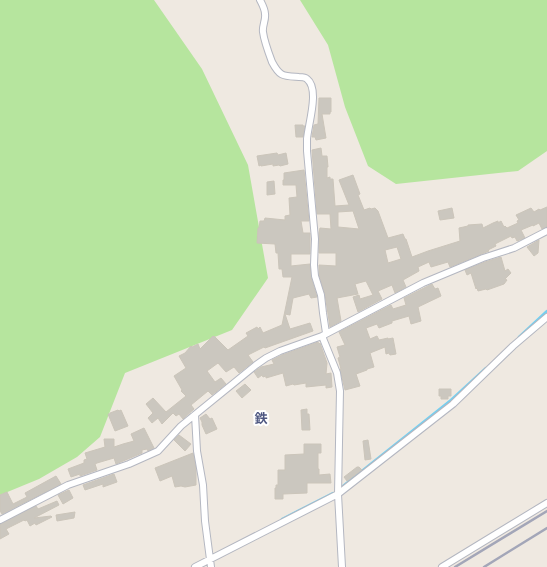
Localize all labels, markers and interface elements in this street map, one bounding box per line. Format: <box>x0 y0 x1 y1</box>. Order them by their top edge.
district label: 鉄 <box>254 409 268 428</box>

